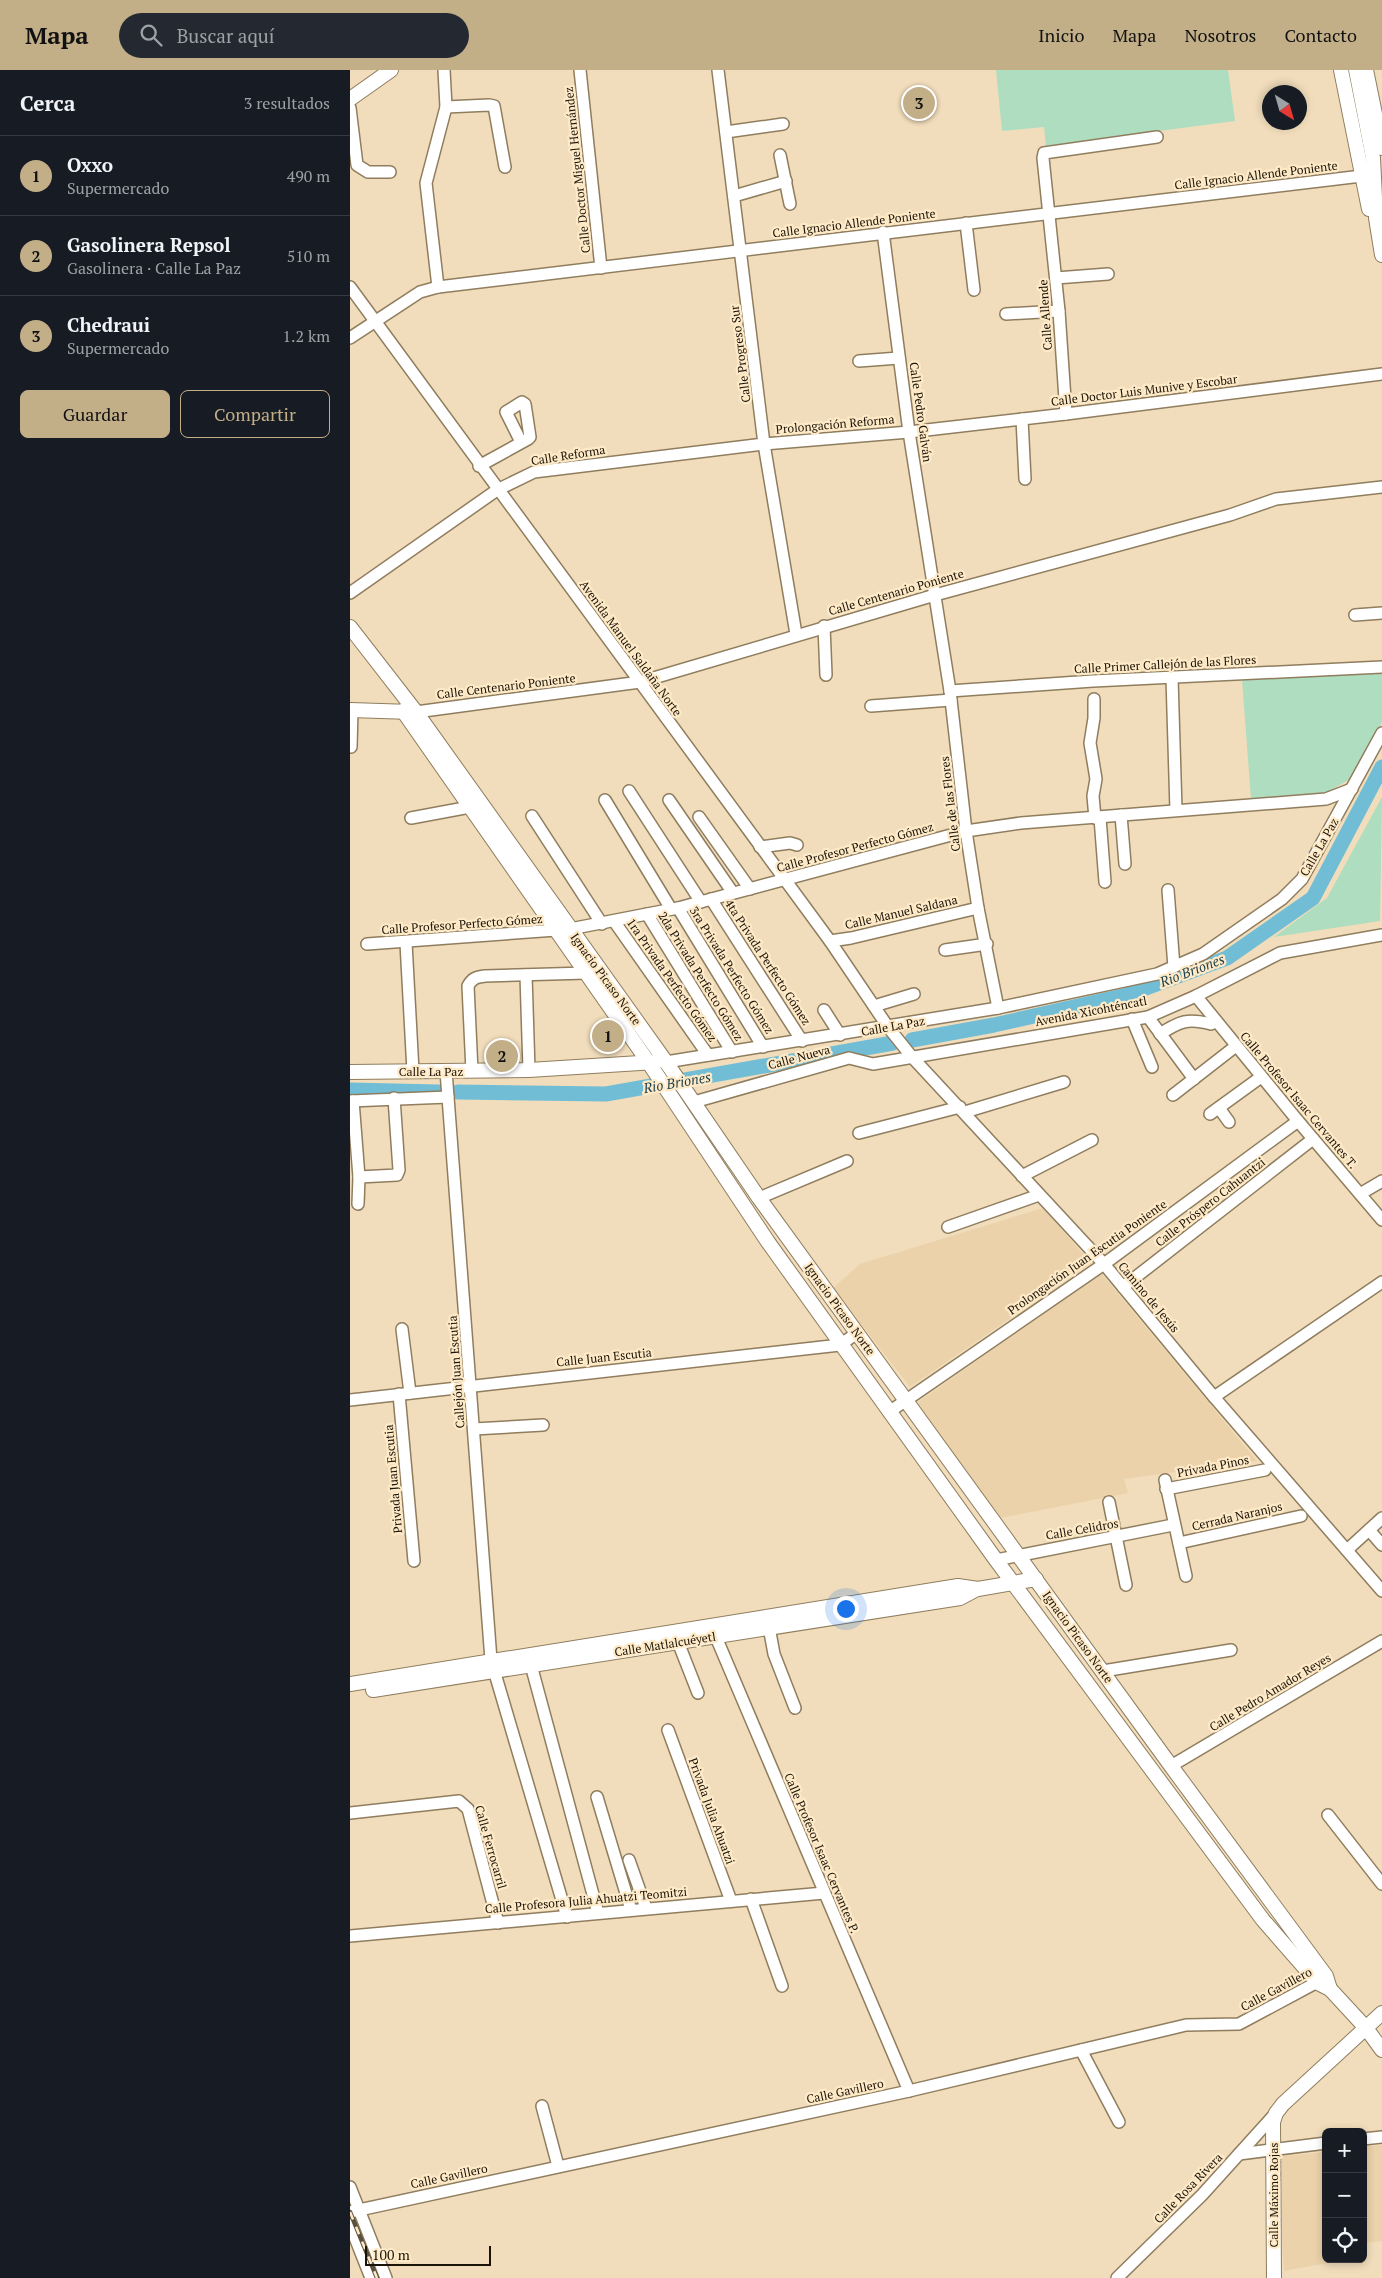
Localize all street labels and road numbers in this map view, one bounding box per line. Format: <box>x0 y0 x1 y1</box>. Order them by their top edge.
street label: Calle Doctor Miguel Hernández <box>561 86 593 254</box>
street label: Calle Ignacio Allende Poniente <box>1174 158 1338 192</box>
street label: Calle Ignacio Allende Poniente <box>772 206 936 240</box>
street label: Calle Allende <box>1035 279 1055 351</box>
street label: Calle Progreso Sur <box>727 304 753 404</box>
street label: Calle Pedro Galván <box>907 361 935 463</box>
street label: Calle Doctor Luis Munive y Escobar <box>1050 371 1238 409</box>
street label: Prolongación Reforma <box>775 411 895 437</box>
street label: Calle Reforma <box>530 442 606 468</box>
street label: Calle Centenario Poniente <box>827 566 965 618</box>
street label: Avenida Manuel Saldaña Norte <box>577 577 685 719</box>
street label: Calle Primer Callejón de las Flores <box>1074 652 1256 676</box>
street label: Calle Centenario Poniente <box>436 670 576 702</box>
street label: Calle de las Flores <box>937 755 963 853</box>
street label: Calle La Paz <box>1296 815 1342 879</box>
street label: Calle Profesor Perfecto Gómez <box>775 819 935 875</box>
street label: Calle Manuel Saldana <box>843 892 959 932</box>
street label: 4ta Privada Perfecto Gómez <box>722 896 814 1028</box>
street label: 3ra Privada Perfecto Gómez <box>687 904 777 1036</box>
street label: 2da Privada Perfecto Gómez <box>655 909 747 1043</box>
street label: Calle Profesor Perfecto Gómez <box>381 911 543 937</box>
street label: 1ra Privada Perfecto Gómez <box>624 915 720 1045</box>
street label: Ignacio Picaso Norte <box>568 930 644 1028</box>
street label: Avenida Xicohténcatl <box>1034 993 1149 1029</box>
street label: Calle La Paz <box>860 1013 926 1039</box>
street label: Calle Profesor Isaac Cervantes T. <box>1237 1029 1361 1171</box>
street label: Calle Nueva <box>766 1042 832 1072</box>
street label: Calle La Paz <box>399 1064 463 1079</box>
street label: Calle Próspero Cahuantzi <box>1152 1154 1268 1250</box>
street label: Prolongación Juan Escutia Poniente <box>1005 1196 1169 1318</box>
street label: Camino de Jesús <box>1115 1259 1183 1335</box>
street label: Ignacio Picaso Norte <box>802 1260 878 1358</box>
street label: Callejón Juan Escutia <box>445 1315 467 1429</box>
street label: Calle Juan Escutia <box>556 1345 652 1369</box>
street label: Privada Juan Escutia <box>381 1424 405 1534</box>
street label: Privada Pinos <box>1176 1452 1250 1480</box>
street label: Cerrada Naranjos <box>1190 1498 1284 1534</box>
street label: Calle Celidros <box>1044 1515 1120 1543</box>
street label: Ignacio Picaso Norte <box>1040 1588 1116 1686</box>
street label: Calle Matlalcuéyetl <box>613 1629 717 1659</box>
street label: Calle Pedro Amador Reyes <box>1207 1650 1333 1734</box>
street label: Privada Julia Ahuatzi <box>686 1756 738 1867</box>
street label: Calle Profesor Isaac Cervantes P. <box>781 1771 863 1935</box>
street label: Calle Ferrocarril <box>472 1803 510 1891</box>
street label: Calle Profesora Julia Ahuatzi Teomitzi <box>484 1884 688 1916</box>
street label: Calle Gavillero <box>1238 1964 1314 2014</box>
street label: Calle Gavillero <box>805 2075 885 2106</box>
street label: Calle Máximo Rojas <box>1266 2143 1281 2247</box>
street label: Calle Rosa Rivera <box>1151 2150 1225 2226</box>
street label: Calle Gavillero <box>409 2160 489 2191</box>

